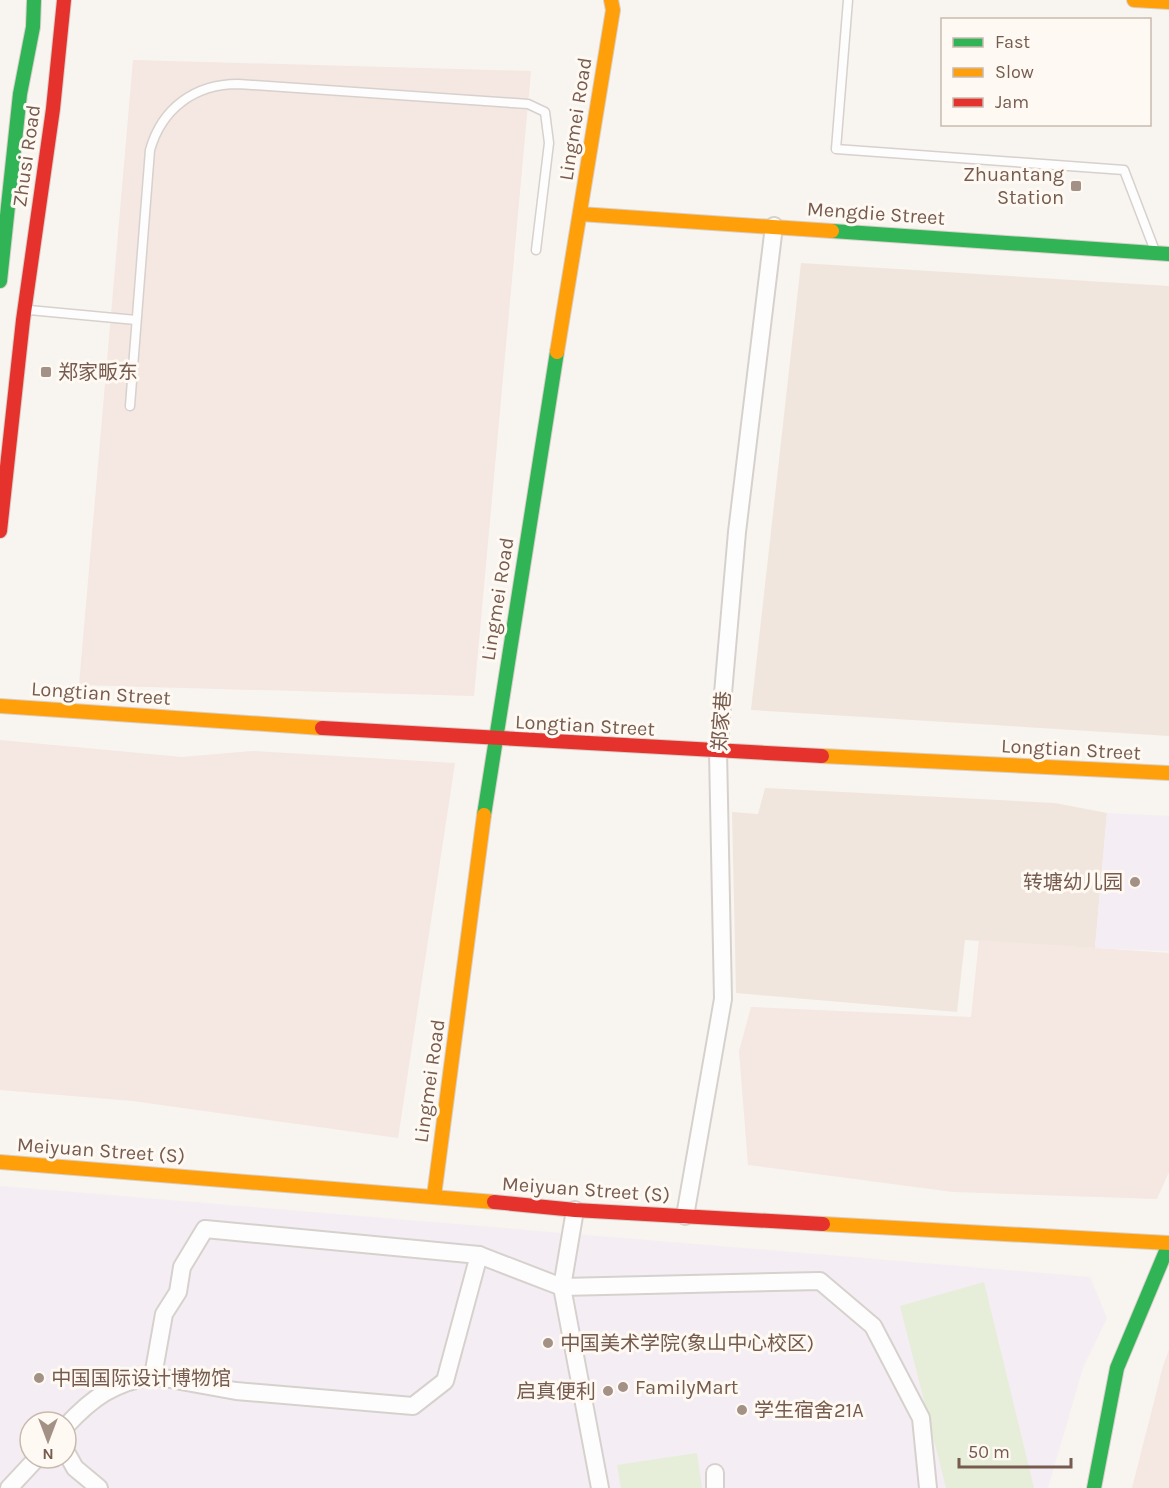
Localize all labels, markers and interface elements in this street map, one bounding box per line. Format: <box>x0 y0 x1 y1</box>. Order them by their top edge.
legend <box>941 18 1151 126</box>
text: Fast <box>995 31 1030 53</box>
street label: Lingmei Road <box>554 56 597 182</box>
text: Slow <box>995 61 1034 83</box>
text: Jam <box>995 91 1029 113</box>
street label: Zhusi Road <box>8 103 45 209</box>
place label: Zhuantang Station <box>963 163 1064 209</box>
marker: Zhuantang Station <box>1069 179 1083 193</box>
street label: Mengdie Street <box>806 197 946 230</box>
place label: 郑家畈东 <box>58 361 138 384</box>
marker: 郑家畈东 <box>39 365 53 379</box>
street label: Lingmei Road <box>476 536 519 662</box>
street label: Longtian Street <box>30 677 172 710</box>
street label: 郑家巷 <box>708 690 735 752</box>
street label: Longtian Street <box>515 710 656 741</box>
street label: Longtian Street <box>1001 734 1142 765</box>
place label: 转塘幼儿园 <box>1023 871 1123 894</box>
marker: 转塘幼儿园 <box>1128 875 1142 889</box>
street label: Lingmei Road <box>409 1018 450 1144</box>
street label: Meiyuan Street (S) <box>16 1133 186 1168</box>
street label: Meiyuan Street (S) <box>501 1172 671 1207</box>
place label: 中国美术学院(象山中心校区) <box>560 1332 814 1355</box>
marker: 中国美术学院(象山中心校区) <box>541 1336 555 1350</box>
place label: 中国国际设计博物馆 <box>51 1367 231 1390</box>
marker: 中国国际设计博物馆 <box>32 1371 46 1385</box>
place label: FamilyMart <box>635 1376 739 1399</box>
place label: 启真便利 <box>516 1380 596 1403</box>
marker: FamilyMart <box>616 1380 630 1394</box>
marker: 启真便利 <box>601 1384 615 1398</box>
place label: 学生宿舍21A <box>754 1399 864 1422</box>
marker: 学生宿舍21A <box>735 1403 749 1417</box>
north arrow <box>18 1410 78 1470</box>
scale bar <box>959 1431 1072 1469</box>
text: 50 m <box>968 1441 1010 1463</box>
text: N <box>42 1445 54 1464</box>

